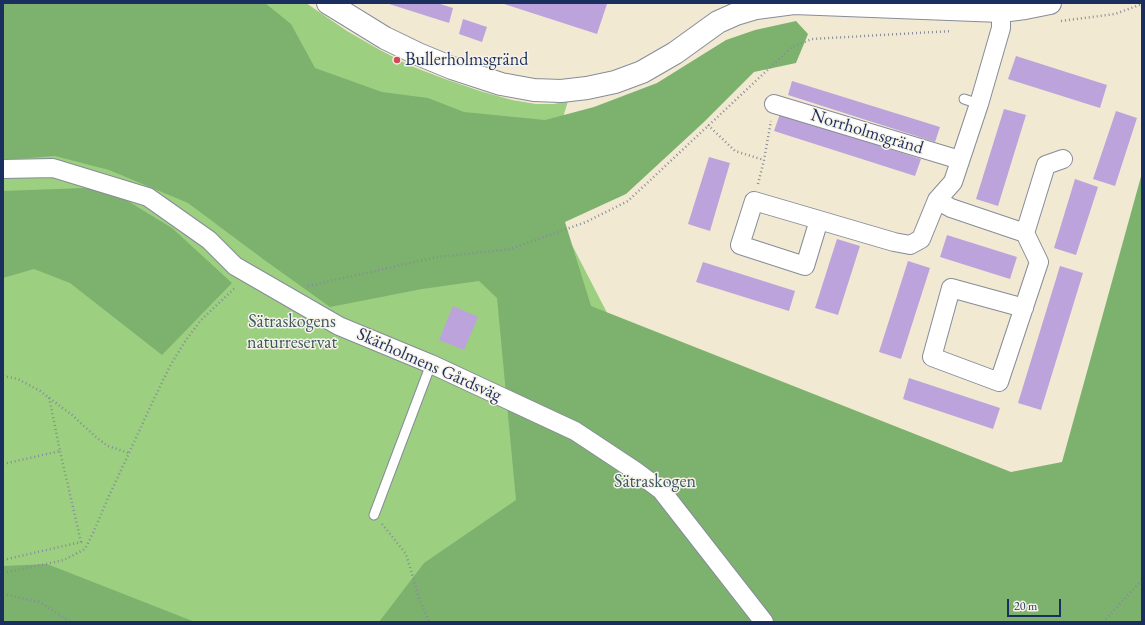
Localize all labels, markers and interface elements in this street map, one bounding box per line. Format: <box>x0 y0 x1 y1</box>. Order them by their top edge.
place label: Bullerholmsgränd <box>405 49 528 71</box>
marker: Bullerholmsgränd <box>392 55 402 65</box>
street label: Norrholmsgränd <box>808 105 926 159</box>
park label: Sätraskogens naturreservat <box>247 311 337 354</box>
street label: Skärholmens Gårdsväg <box>353 323 505 407</box>
park label: Sätraskogen <box>614 471 696 493</box>
scale bar <box>1009 591 1063 617</box>
text: 20 m <box>1014 598 1037 614</box>

